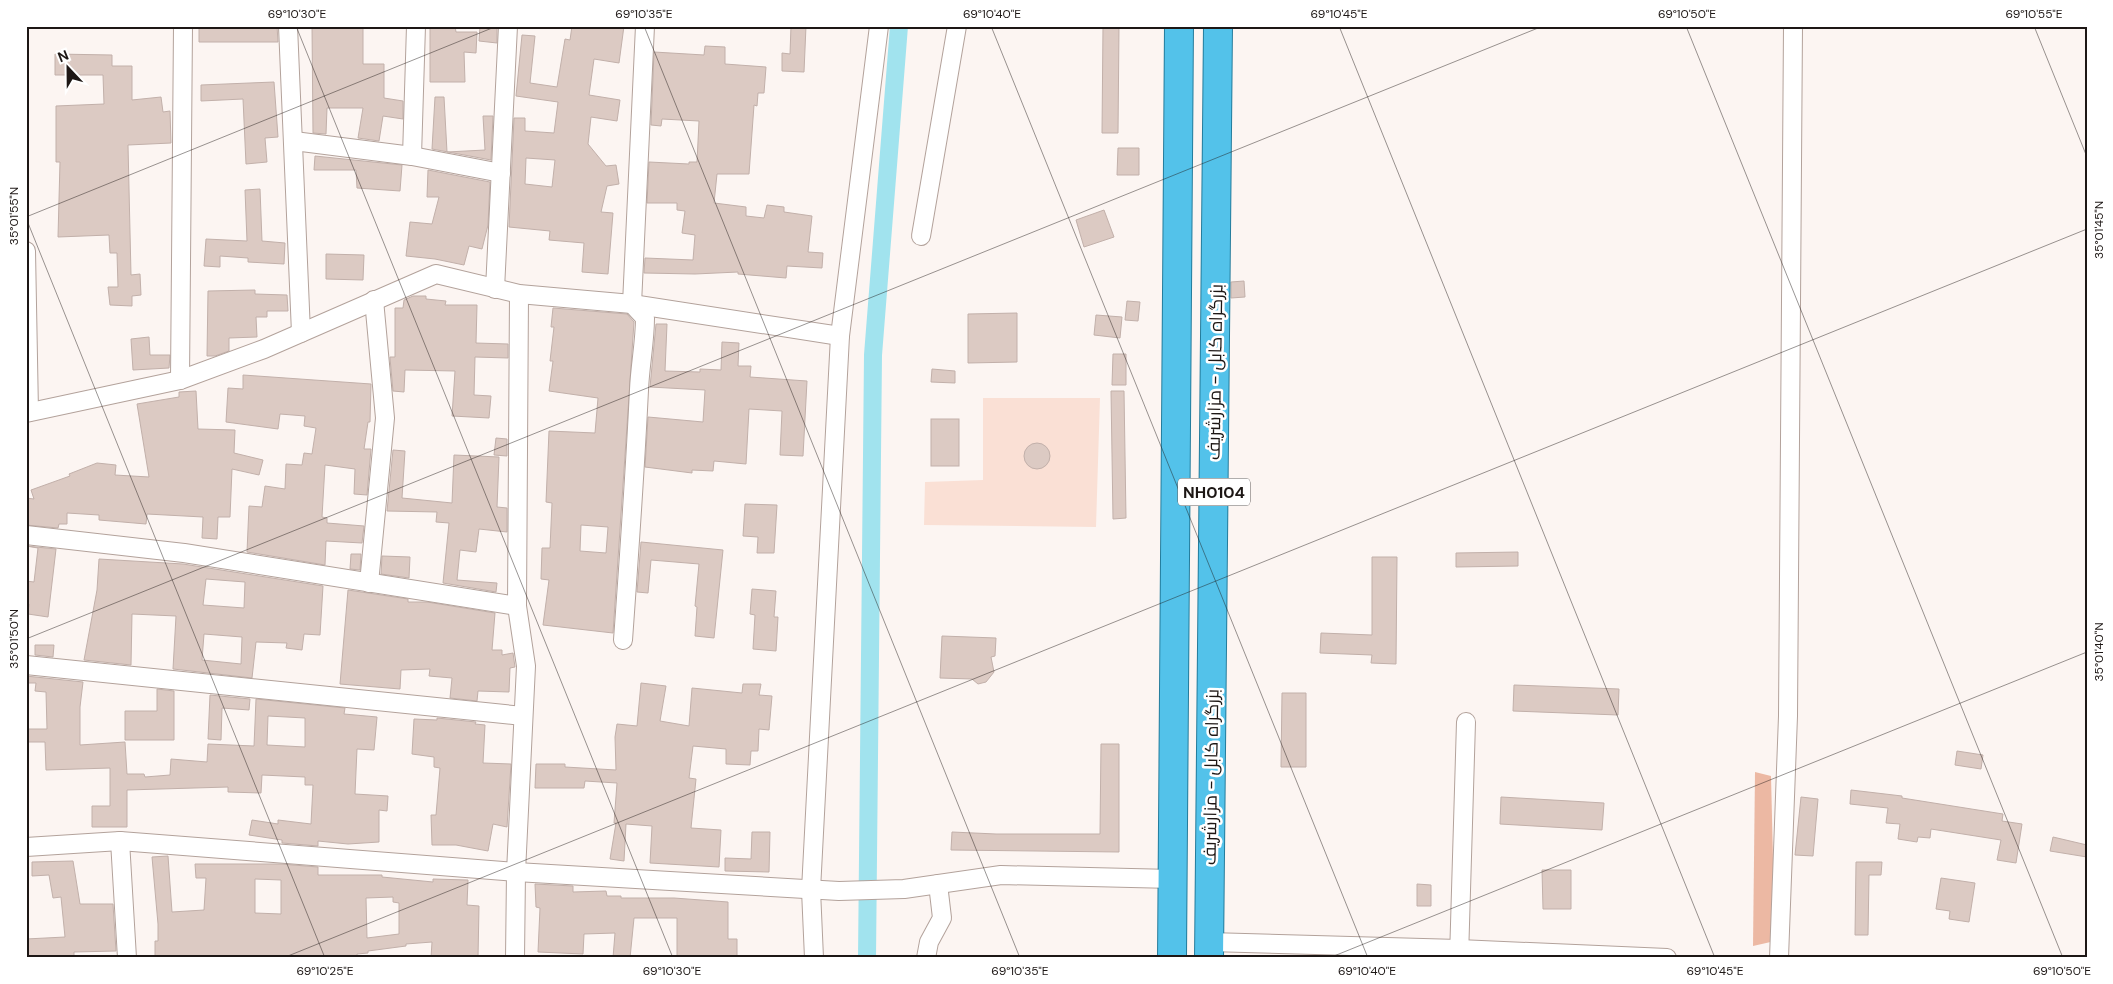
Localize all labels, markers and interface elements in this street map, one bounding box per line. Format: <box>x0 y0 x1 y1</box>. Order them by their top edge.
text: 69°10'30"E <box>268 6 326 22</box>
text: 69°10'35"E <box>615 6 673 22</box>
text: 69°10'40"E <box>963 6 1021 22</box>
text: 69°10'45"E <box>1311 6 1368 22</box>
text: 69°10'50"E <box>1658 6 1716 22</box>
text: 69°10'55"E <box>2005 6 2063 22</box>
north arrow <box>42 42 92 92</box>
text: N <box>55 46 71 66</box>
text: 35°01'55"N <box>6 187 22 245</box>
text: 35°01'45"N <box>2091 201 2107 259</box>
street label: بزرگراه کابل - مزارشریف <box>1201 284 1229 460</box>
road number: NH0104 <box>1178 478 1250 506</box>
text: 35°01'50"N <box>6 609 22 669</box>
text: 35°01'40"N <box>2091 622 2107 682</box>
street label: بزرگراه کابل - مزارشریف <box>1197 689 1225 865</box>
text: 69°10'25"E <box>296 963 354 979</box>
text: 69°10'30"E <box>643 963 701 979</box>
text: 69°10'35"E <box>991 963 1049 979</box>
text: 69°10'40"E <box>1338 963 1396 979</box>
text: 69°10'45"E <box>1687 963 1744 979</box>
text: 69°10'50"E <box>2033 963 2091 979</box>

